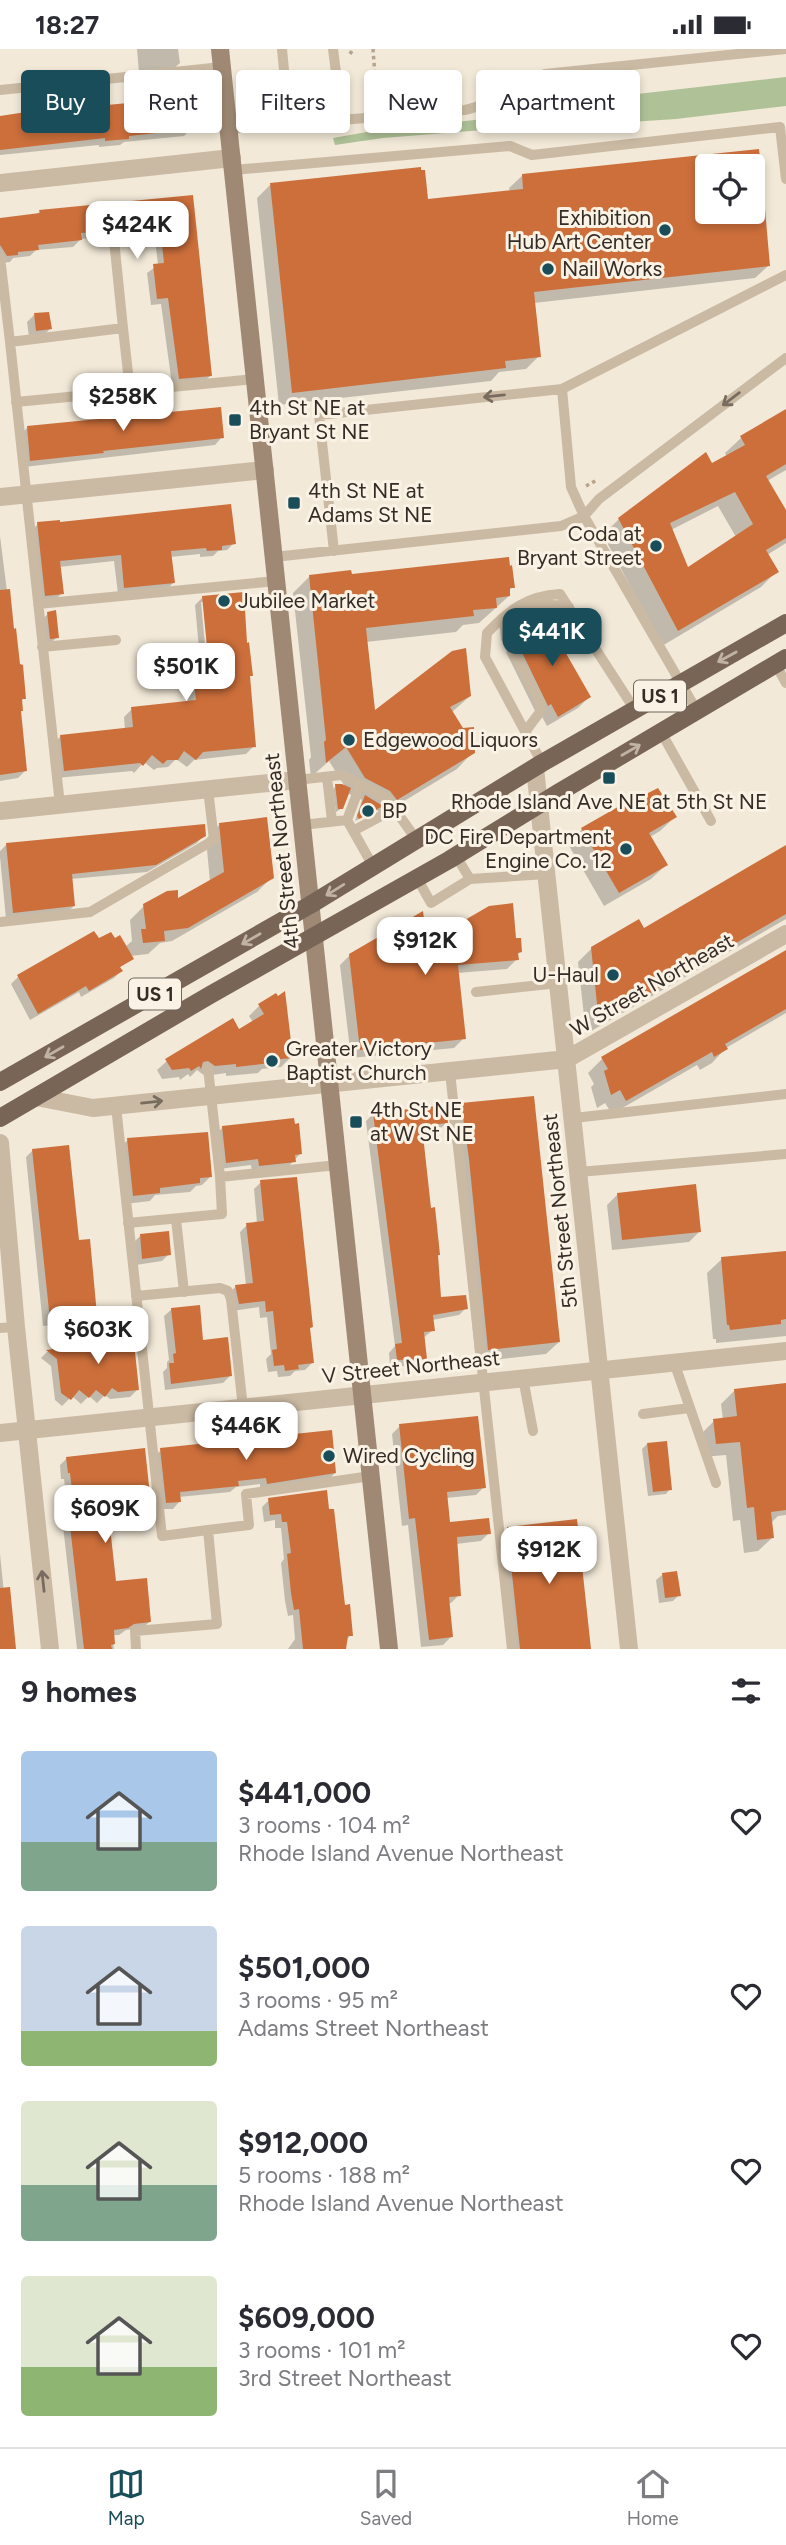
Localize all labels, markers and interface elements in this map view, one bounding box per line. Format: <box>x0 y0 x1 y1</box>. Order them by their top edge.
text: 18:27 <box>35 9 99 41</box>
chip: Buy <box>21 70 110 133</box>
chip: Rent <box>124 70 222 133</box>
chip: Filters <box>236 70 350 133</box>
chip: New <box>364 70 462 133</box>
chip: Apartment <box>476 70 640 133</box>
map controls <box>695 154 765 224</box>
button: locate <box>695 154 765 224</box>
pin: $424K <box>88 201 186 261</box>
place label: Exhibition Hub Art Center <box>507 205 651 254</box>
text: $424K <box>102 210 172 238</box>
marker: Exhibition Hub Art Center <box>657 222 673 238</box>
place label: Nail Works <box>562 256 662 281</box>
marker: Nail Works <box>540 261 556 277</box>
pin: $258K <box>74 373 172 433</box>
text: $258K <box>89 382 157 410</box>
one-way arrow <box>483 390 506 403</box>
one-way arrow <box>723 391 741 406</box>
place label: 4th St NE at Bryant St NE <box>249 395 370 444</box>
marker: 4th St NE at Bryant St NE <box>227 412 243 428</box>
place label: 4th St NE at Adams St NE <box>308 478 433 527</box>
marker: 4th St NE at Adams St NE <box>286 495 302 511</box>
place label: Coda at Bryant Street <box>517 521 642 570</box>
marker: Coda at Bryant Street <box>648 538 664 554</box>
place label: Jubilee Market <box>238 588 375 613</box>
marker: Jubilee Market <box>216 593 232 609</box>
pin: $441K <box>503 609 601 668</box>
text: $441K <box>519 617 585 645</box>
pin: $501K <box>137 643 235 703</box>
one-way arrow <box>717 650 737 664</box>
text: $501K <box>153 652 219 680</box>
road number: US 1 <box>634 681 686 711</box>
place label: Edgewood Liquors <box>363 727 538 752</box>
marker: Edgewood Liquors <box>341 732 357 748</box>
one-way arrow <box>620 743 640 757</box>
street label: 4th Street Northeast <box>259 752 304 950</box>
marker: Rhode Island Ave NE at 5th St NE <box>601 770 617 786</box>
place label: Rhode Island Ave NE at 5th St NE <box>451 789 767 814</box>
place label: BP <box>382 798 407 823</box>
marker: BP <box>360 803 376 819</box>
place label: DC Fire Department Engine Co. 12 <box>424 824 612 873</box>
marker: DC Fire Department Engine Co. 12 <box>618 841 634 857</box>
one-way arrow <box>325 883 345 897</box>
pin: $912K <box>376 918 474 977</box>
text: $912K <box>393 926 457 954</box>
street label: W Street Northeast <box>566 928 738 1041</box>
one-way arrow <box>242 932 262 946</box>
place label: U-Haul <box>533 962 599 987</box>
marker: U-Haul <box>605 967 621 983</box>
road number: US 1 <box>129 979 181 1009</box>
place label: Greater Victory Baptist Church <box>286 1036 432 1085</box>
one-way arrow <box>44 1045 64 1059</box>
marker: Greater Victory Baptist Church <box>264 1053 280 1069</box>
one-way arrow <box>140 1095 163 1108</box>
place label: 4th St NE at W St NE <box>370 1097 474 1146</box>
street label: 5th Street Northeast <box>537 1112 582 1310</box>
marker: 4th St NE at W St NE <box>348 1114 364 1130</box>
pin: $603K <box>49 1307 147 1366</box>
text: $603K <box>63 1315 133 1343</box>
street label: V Street Northeast <box>321 1345 501 1388</box>
pin: $446K <box>197 1403 295 1462</box>
text: $446K <box>211 1411 281 1439</box>
place label: Wired Cycling <box>343 1443 475 1468</box>
marker: Wired Cycling <box>321 1448 337 1464</box>
pin: $609K <box>56 1485 154 1545</box>
text: $609K <box>70 1494 140 1522</box>
pin: $912K <box>500 1527 598 1586</box>
text: $912K <box>517 1535 581 1563</box>
one-way arrow <box>36 1570 49 1593</box>
icon: filters <box>727 1672 765 1710</box>
text: 9 homes <box>21 1673 137 1710</box>
text: $441,000 <box>238 1774 371 1811</box>
icon: home <box>77 1779 161 1863</box>
icon: heart <box>727 1802 765 1840</box>
text: 3 rooms · 104 m² <box>238 1811 410 1839</box>
text: Rhode Island Avenue Northeast <box>238 1839 564 1867</box>
text: $501,000 <box>238 1949 370 1986</box>
icon: home <box>77 1954 161 2038</box>
icon: heart <box>727 1977 765 2015</box>
text: 3 rooms · 95 m² <box>238 1986 398 2014</box>
text: Adams Street Northeast <box>238 2014 489 2042</box>
text: $912,000 <box>238 2124 368 2161</box>
icon: home <box>77 2129 161 2213</box>
icon: heart <box>727 2152 765 2190</box>
text: 5 rooms · 188 m² <box>238 2161 410 2189</box>
text: Rhode Island Avenue Northeast <box>238 2189 564 2217</box>
text: $609,000 <box>238 2299 375 2336</box>
icon: home <box>77 2304 161 2388</box>
icon: heart <box>727 2327 765 2365</box>
text: 3 rooms · 101 m² <box>238 2336 405 2364</box>
text: 3rd Street Northeast <box>238 2364 452 2392</box>
tab: Map <box>107 2465 145 2530</box>
tab: Saved <box>360 2465 412 2530</box>
tab: Home <box>627 2465 679 2530</box>

